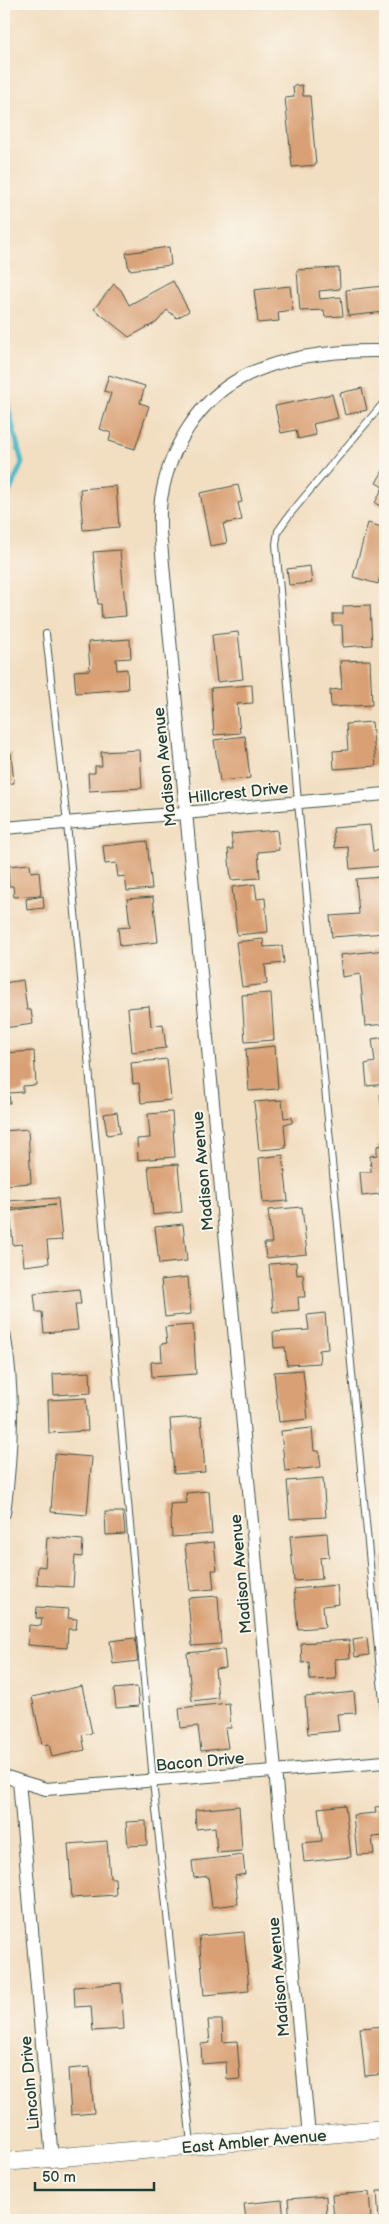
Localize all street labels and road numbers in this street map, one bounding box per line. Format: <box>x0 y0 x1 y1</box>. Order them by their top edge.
street label: Madison Avenue <box>150 706 181 827</box>
street label: Hillcrest Drive <box>187 779 290 808</box>
street label: Madison Avenue <box>189 1110 218 1231</box>
street label: Madison Avenue <box>227 1513 256 1634</box>
street label: Bacon Drive <box>155 1749 246 1776</box>
street label: Madison Avenue <box>265 1916 294 2037</box>
street label: Lincoln Drive <box>17 2035 44 2131</box>
street label: East Ambler Avenue <box>181 2127 328 2158</box>

